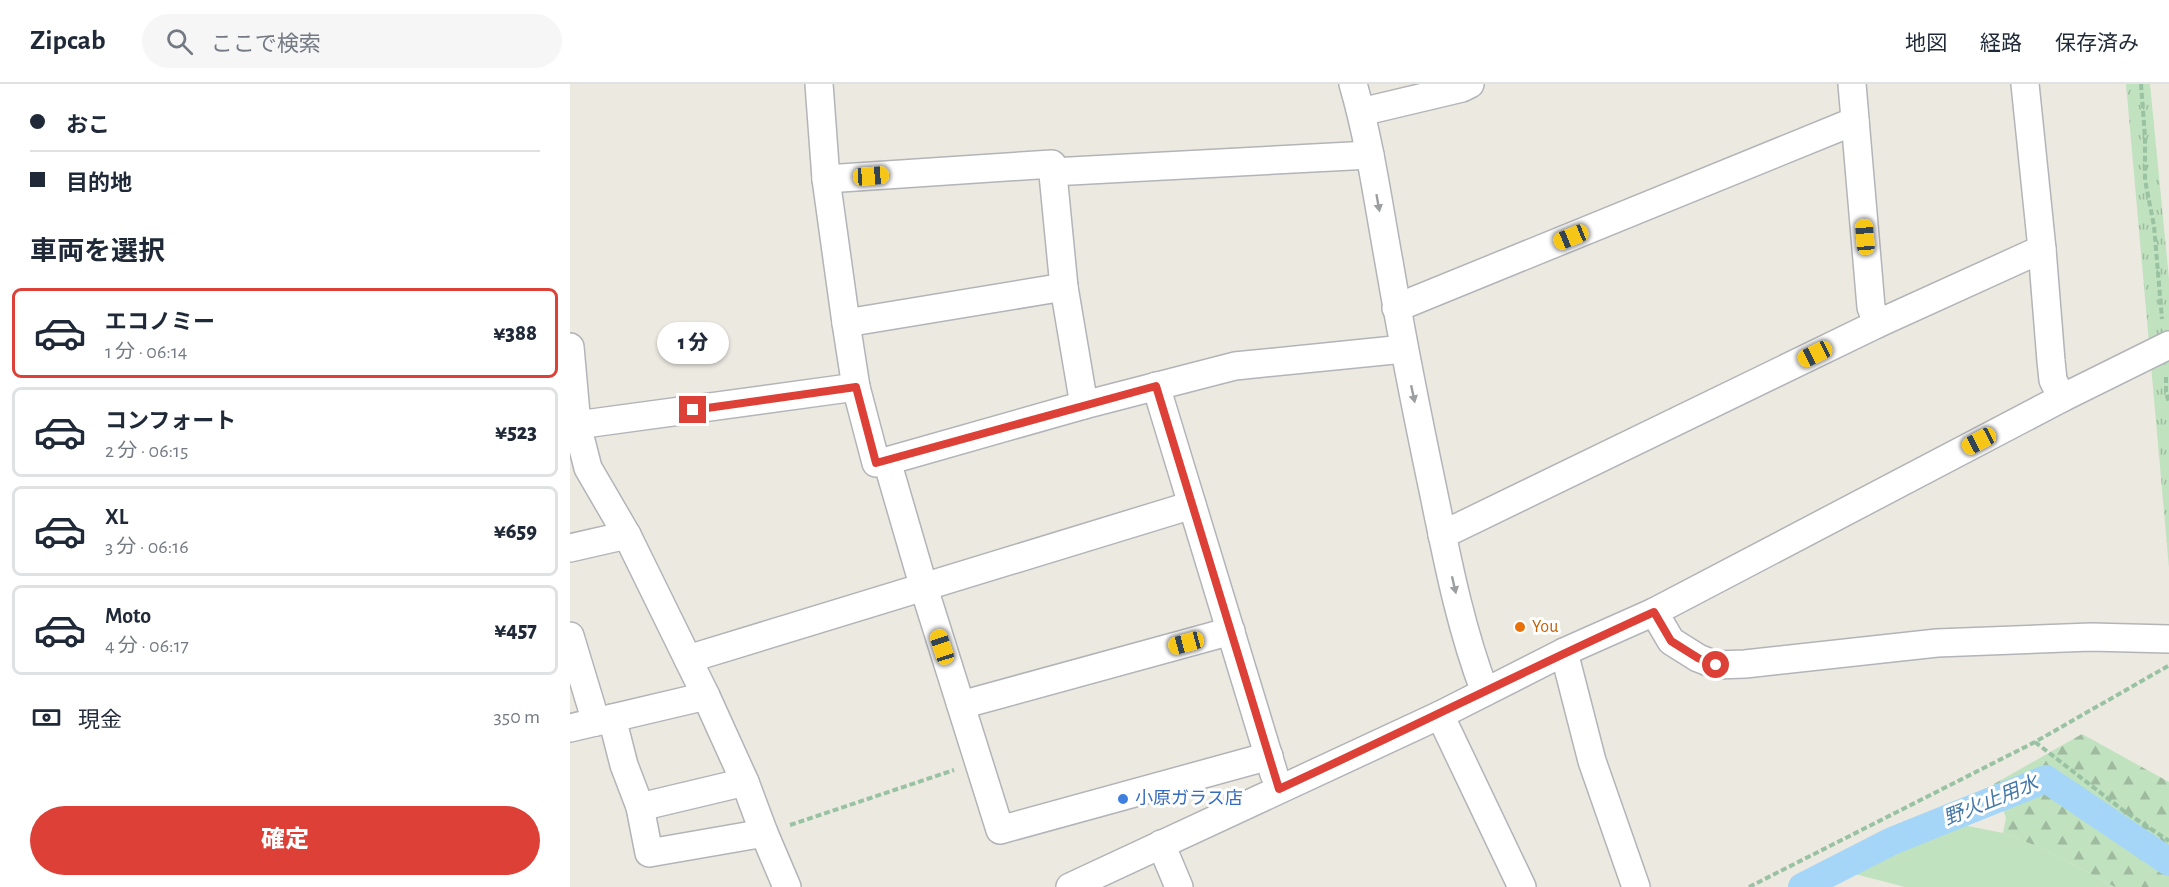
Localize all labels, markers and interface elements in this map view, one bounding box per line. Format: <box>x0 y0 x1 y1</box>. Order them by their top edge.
search box <box>142 14 562 68</box>
icon: search <box>163 25 196 58</box>
text: Zipcab <box>30 27 106 55</box>
text: ここで検索 <box>211 33 321 55</box>
text: 地図 <box>1905 33 1947 54</box>
text: 経路 <box>1980 33 2022 54</box>
text: 保存済み <box>2055 33 2139 54</box>
text: おこ <box>66 114 110 136</box>
car <box>852 166 890 186</box>
text: 目的地 <box>66 172 132 194</box>
one-way arrow <box>1374 193 1383 212</box>
car <box>1854 218 1876 256</box>
car <box>1551 222 1591 252</box>
text: 車両を選択 <box>30 238 165 265</box>
icon: car <box>33 306 87 360</box>
text: エコノミー <box>105 311 215 333</box>
text: ¥388 <box>493 322 537 344</box>
callout: 1 分 <box>657 323 729 365</box>
text: 1 分 <box>678 333 708 353</box>
car <box>1795 338 1835 370</box>
text: 1 分 · 06:14 <box>105 342 187 362</box>
one-way arrow <box>1409 385 1418 404</box>
route end <box>679 396 706 423</box>
icon: car <box>33 405 87 459</box>
text: コンフォート <box>105 410 236 432</box>
text: ¥523 <box>495 421 537 443</box>
car <box>1959 425 1999 457</box>
text: 2 分 · 06:15 <box>105 441 188 461</box>
icon: car <box>33 504 87 558</box>
text: XL <box>105 506 128 528</box>
text: ¥659 <box>494 520 537 542</box>
text: 3 分 · 06:16 <box>105 537 189 557</box>
one-way arrow <box>1449 576 1459 594</box>
icon: car <box>33 603 87 657</box>
text: Moto <box>105 605 151 627</box>
place label: You <box>1532 618 1558 636</box>
text: ¥457 <box>494 619 537 641</box>
marker: You <box>1513 620 1527 634</box>
car <box>928 627 956 667</box>
car <box>1166 630 1206 656</box>
text: 4 分 · 06:17 <box>105 636 189 656</box>
route start <box>1702 651 1729 678</box>
icon: cash <box>30 701 63 734</box>
text: 350 m <box>494 707 540 727</box>
text: 現金 <box>78 709 122 731</box>
water label: 野火止用水 <box>1941 771 2043 829</box>
place label: 小原ガラス店 <box>1135 789 1243 808</box>
marker: 小原ガラス店 <box>1116 792 1130 806</box>
button: 確定 <box>30 806 540 875</box>

